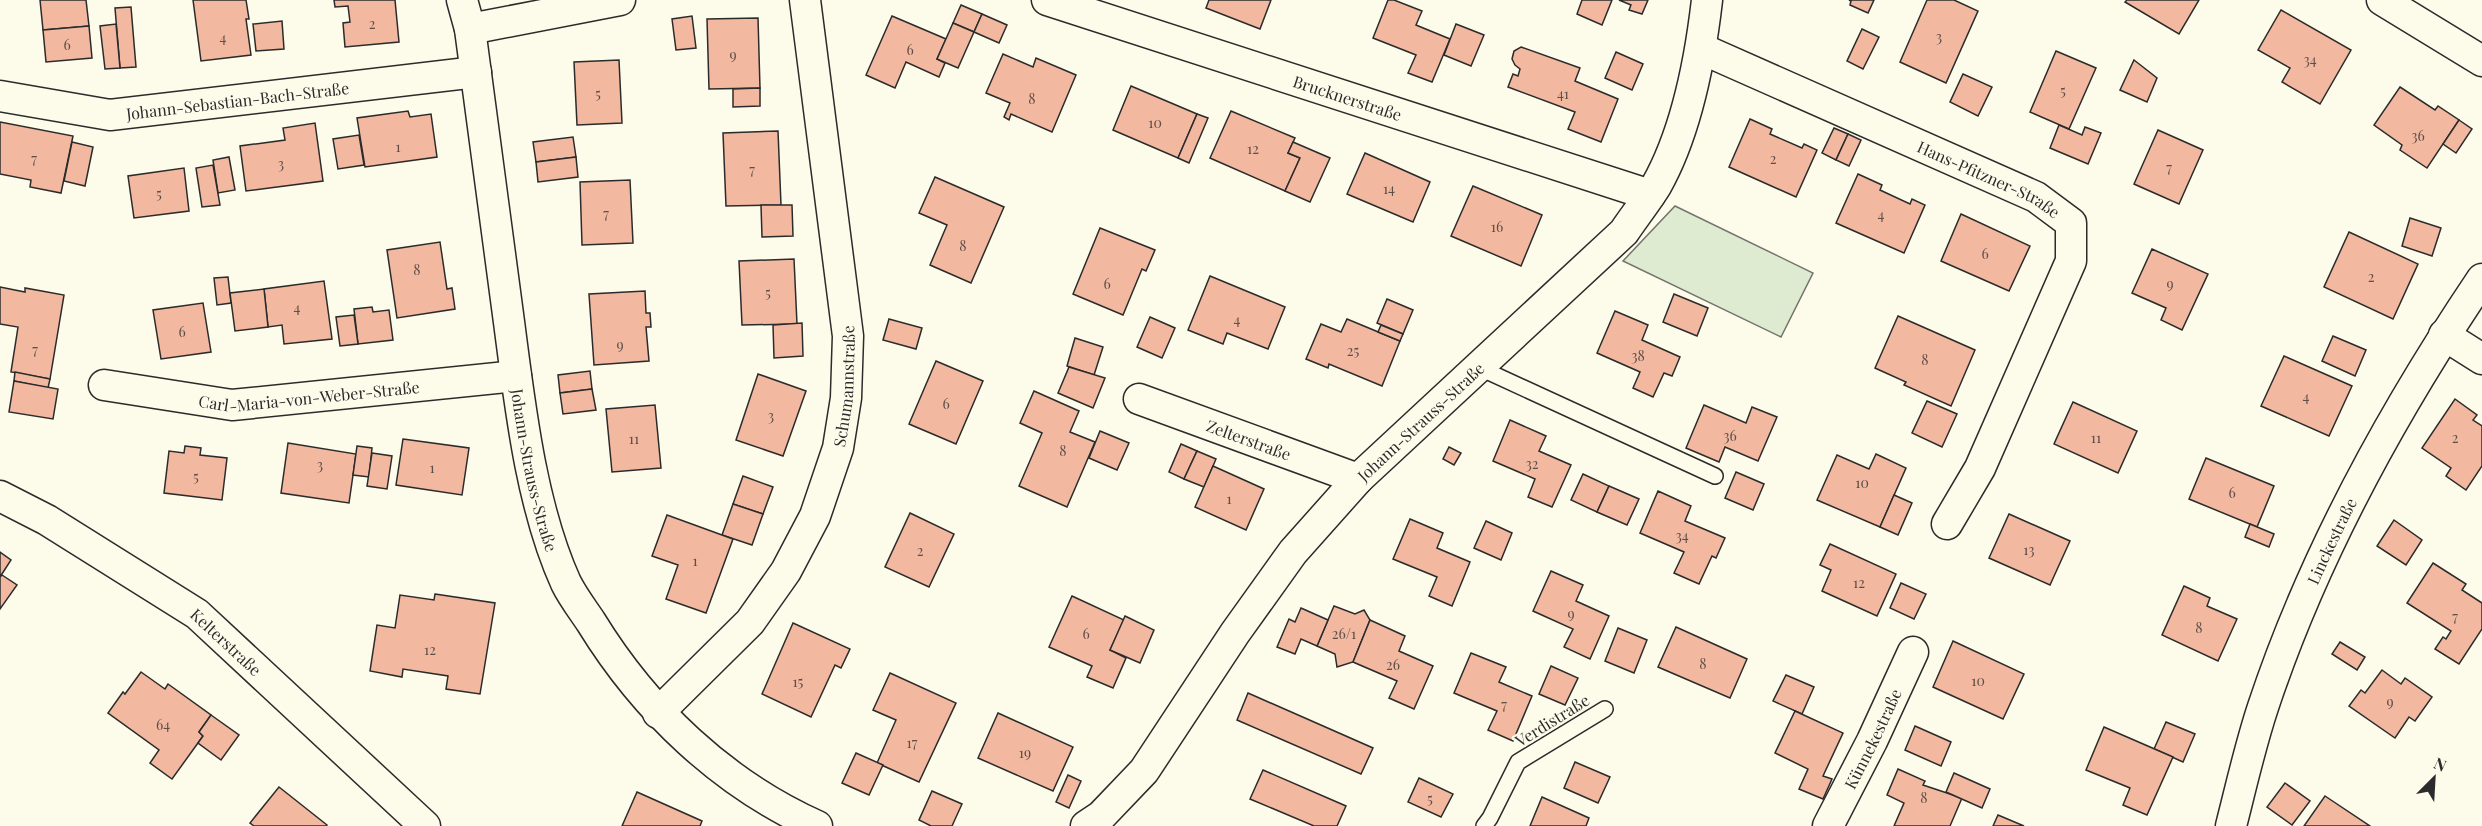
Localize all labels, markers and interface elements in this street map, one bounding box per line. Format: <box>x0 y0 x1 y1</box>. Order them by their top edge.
house number: 2 <box>369 14 376 33</box>
house number: 3 <box>1936 27 1942 46</box>
house number: 4 <box>220 28 227 47</box>
house number: 6 <box>63 35 71 54</box>
house number: 6 <box>906 40 914 59</box>
house number: 9 <box>729 45 737 64</box>
house number: 34 <box>2303 50 2317 69</box>
street label: Brucknerstraße <box>1291 70 1405 125</box>
street label: Johann-Sebastian-Bach-Straße <box>124 77 350 124</box>
house number: 5 <box>2060 81 2066 100</box>
house number: 5 <box>595 84 601 103</box>
house number: 41 <box>1557 84 1569 103</box>
house number: 8 <box>1028 89 1036 108</box>
house number: 10 <box>1148 113 1162 132</box>
house number: 36 <box>2411 126 2425 145</box>
street label: Hans-Pfitzner-Straße <box>1914 135 2065 222</box>
house number: 1 <box>395 137 401 156</box>
house number: 12 <box>1247 139 1259 158</box>
house number: 7 <box>31 149 37 168</box>
house number: 2 <box>1770 149 1777 168</box>
house number: 3 <box>278 154 284 173</box>
house number: 7 <box>2166 158 2172 177</box>
house number: 7 <box>749 160 755 179</box>
house number: 14 <box>1383 179 1395 198</box>
house number: 5 <box>156 184 162 203</box>
house number: 7 <box>603 204 609 223</box>
house number: 4 <box>1878 205 1885 224</box>
house number: 16 <box>1491 217 1503 236</box>
house number: 8 <box>959 236 967 255</box>
house number: 6 <box>1981 244 1989 263</box>
house number: 8 <box>413 260 421 279</box>
house number: 2 <box>2368 267 2375 286</box>
house number: 6 <box>1103 274 1111 293</box>
house number: 9 <box>2166 274 2174 293</box>
house number: 5 <box>765 283 771 302</box>
house number: 4 <box>294 298 301 317</box>
house number: 4 <box>1234 310 1241 329</box>
house number: 6 <box>178 322 186 341</box>
street label: Schumannstraße <box>828 324 859 448</box>
house number: 9 <box>616 335 624 354</box>
house number: 7 <box>32 340 38 359</box>
house number: 25 <box>1347 341 1359 360</box>
house number: 38 <box>1631 346 1645 365</box>
house number: 8 <box>1921 350 1929 369</box>
street label: Johann-Strauss-Straße <box>1352 357 1488 486</box>
street label: Carl-Maria-von-Weber-Straße <box>197 375 420 416</box>
street label: Johann-Strauss-Straße <box>507 386 563 554</box>
house number: 4 <box>2303 387 2310 406</box>
house number: 6 <box>942 394 950 413</box>
house number: 3 <box>768 406 774 425</box>
street label: Zelterstraße <box>1204 414 1294 464</box>
house number: 36 <box>1723 426 1737 445</box>
house number: 11 <box>2091 428 2101 447</box>
house number: 2 <box>2452 428 2459 447</box>
house number: 11 <box>629 429 639 448</box>
house number: 8 <box>1059 441 1067 460</box>
house number: 32 <box>1525 454 1539 473</box>
house number: 3 <box>317 455 323 474</box>
house number: 1 <box>429 458 435 477</box>
house number: 5 <box>193 467 199 486</box>
house number: 10 <box>1855 473 1869 492</box>
house number: 6 <box>2228 483 2236 502</box>
house number: 1 <box>1226 489 1232 508</box>
street label: Linckestraße <box>2301 494 2361 587</box>
house number: 34 <box>1675 526 1689 545</box>
house number: 13 <box>2023 540 2035 559</box>
house number: 2 <box>917 541 924 560</box>
house number: 1 <box>692 551 698 570</box>
house number: 12 <box>1853 573 1865 592</box>
street label: Kelterstraße <box>187 603 266 680</box>
house number: 9 <box>1567 604 1575 623</box>
house number: 7 <box>2452 607 2458 626</box>
house number: 8 <box>2195 618 2203 637</box>
house number: 6 <box>1082 624 1090 643</box>
house number: 26/1 <box>1332 624 1356 643</box>
house number: 12 <box>424 640 436 659</box>
house number: 8 <box>1699 654 1707 673</box>
house number: 26 <box>1386 655 1400 674</box>
house number: 10 <box>1971 671 1985 690</box>
house number: 15 <box>793 672 804 691</box>
street label: Künnekestraße <box>1839 685 1905 792</box>
street label: Verdistraße <box>1510 689 1593 752</box>
house number: 9 <box>2386 692 2394 711</box>
house number: 7 <box>1501 695 1507 714</box>
house number: 64 <box>156 715 170 734</box>
house number: 17 <box>907 733 918 752</box>
house number: 19 <box>1019 743 1031 762</box>
north arrow <box>2404 748 2464 808</box>
text: N <box>2431 752 2450 776</box>
house number: 8 <box>1920 788 1928 807</box>
house number: 5 <box>1427 789 1433 808</box>

